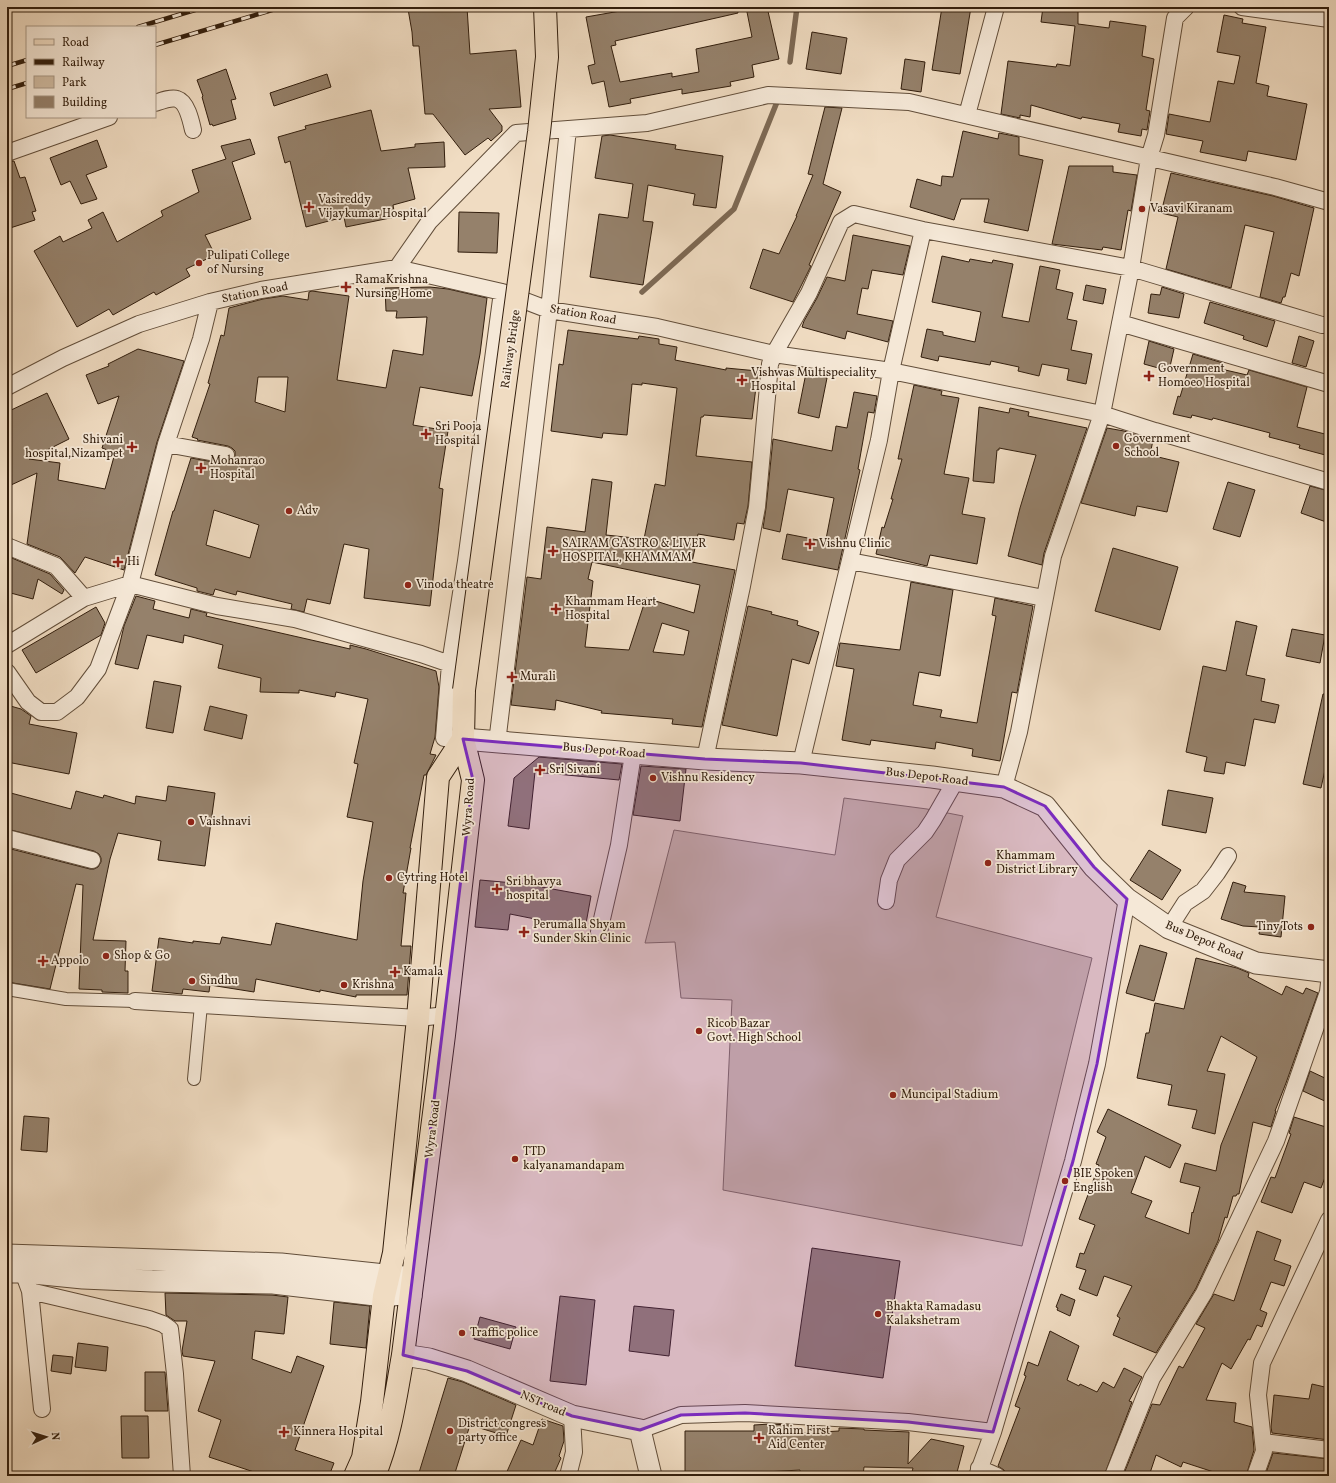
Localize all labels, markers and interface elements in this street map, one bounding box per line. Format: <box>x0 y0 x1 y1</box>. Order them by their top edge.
legend <box>26 26 156 118</box>
text: Road <box>62 35 89 51</box>
text: Railway <box>62 55 105 71</box>
text: Park <box>62 75 87 91</box>
text: Building <box>62 95 107 111</box>
place label: Vasireddy Vijaykumar Hospital <box>318 192 427 222</box>
marker: Vasireddy Vijaykumar Hospital <box>303 201 315 213</box>
place label: Vasavi Kiranam <box>1150 201 1233 217</box>
marker: Vasavi Kiranam <box>1137 204 1147 214</box>
place label: Pulipati College of Nursing <box>207 248 290 278</box>
marker: Pulipati College of Nursing <box>194 258 204 268</box>
place label: RamaKrishna Nursing Home <box>355 272 432 302</box>
street label: Station Road <box>220 279 290 307</box>
marker: RamaKrishna Nursing Home <box>340 281 352 293</box>
street label: Station Road <box>548 301 618 329</box>
street label: Railway Bridge <box>498 308 524 389</box>
place label: Government Homoeo Hospital <box>1158 361 1250 391</box>
place label: Vishwas Multispeciality Hospital <box>751 365 877 395</box>
marker: Government Homoeo Hospital <box>1143 370 1155 382</box>
marker: Vishwas Multispeciality Hospital <box>736 374 748 386</box>
place label: Sri Pooja Hospital <box>435 419 482 449</box>
marker: Sri Pooja Hospital <box>420 428 432 440</box>
place label: Government School <box>1124 431 1191 461</box>
place label: Shivani hospital,Nizampet <box>25 432 123 462</box>
marker: Shivani hospital,Nizampet <box>126 441 138 453</box>
marker: Government School <box>1111 441 1121 451</box>
place label: Mohanrao Hospital <box>210 453 265 483</box>
marker: Mohanrao Hospital <box>195 462 207 474</box>
place label: Adv <box>297 503 319 519</box>
marker: Adv <box>284 506 294 516</box>
place label: SAIRAM GASTRO & LIVER HOSPITAL, KHAMMAM <box>562 536 707 566</box>
place label: Vishnu Clinic <box>819 536 890 552</box>
marker: Vishnu Clinic <box>804 538 816 550</box>
marker: SAIRAM GASTRO & LIVER HOSPITAL, KHAMMAM <box>547 545 559 557</box>
place label: Hi <box>127 554 140 570</box>
marker: Hi <box>112 556 124 568</box>
place label: Vinoda theatre <box>416 577 494 593</box>
marker: Vinoda theatre <box>403 580 413 590</box>
place label: Khammam Heart Hospital <box>565 594 656 624</box>
marker: Khammam Heart Hospital <box>550 603 562 615</box>
place label: Murali <box>520 669 556 685</box>
marker: Murali <box>507 672 517 682</box>
street label: Bus Depot Road <box>562 739 646 763</box>
place label: Sri Sivani <box>549 762 600 778</box>
marker: Sri Sivani <box>534 764 546 776</box>
street label: Bus Depot Road <box>885 764 969 790</box>
place label: Vishnu Residency <box>661 770 755 786</box>
marker: Vishnu Residency <box>648 773 658 783</box>
street label: Wyra Road <box>459 777 479 837</box>
place label: Vaishnavi <box>199 814 251 830</box>
marker: Vaishnavi <box>186 817 196 827</box>
place label: Khammam District Library <box>996 848 1078 878</box>
marker: Khammam District Library <box>983 858 993 868</box>
place label: Cytring Hotel <box>397 870 469 886</box>
marker: Cytring Hotel <box>384 873 394 883</box>
place label: Sri bhavya hospital <box>506 874 562 904</box>
marker: Sri bhavya hospital <box>491 883 503 895</box>
place label: Perumalla Shyam Sunder Skin Clinic <box>533 917 631 947</box>
street label: Bus Depot Road <box>1163 917 1246 965</box>
place label: Tiny Tots <box>1256 919 1303 935</box>
marker: Tiny Tots <box>1306 922 1316 932</box>
marker: Perumalla Shyam Sunder Skin Clinic <box>518 926 530 938</box>
place label: Shop & Go <box>114 948 170 964</box>
marker: Shop & Go <box>101 951 111 961</box>
place label: Appolo <box>51 953 89 969</box>
marker: Appolo <box>38 956 48 966</box>
place label: Kamala <box>403 964 443 980</box>
marker: Kamala <box>390 967 400 977</box>
place label: Sindhu <box>200 973 238 989</box>
marker: Sindhu <box>187 976 197 986</box>
place label: Krishna <box>352 977 394 993</box>
marker: Krishna <box>339 980 349 990</box>
place label: Ricob Bazar Govt. High School <box>707 1016 802 1046</box>
marker: Ricob Bazar Govt. High School <box>694 1026 704 1036</box>
place label: Muncipal Stadium <box>901 1087 999 1103</box>
marker: Muncipal Stadium <box>888 1090 898 1100</box>
street label: Wyra Road <box>421 1099 445 1159</box>
place label: TTD kalyanamandapam <box>523 1144 625 1174</box>
marker: TTD kalyanamandapam <box>510 1154 520 1164</box>
place label: BIE Spoken English <box>1073 1166 1133 1196</box>
marker: BIE Spoken English <box>1060 1176 1070 1186</box>
place label: Bhakta Ramadasu Kalakshetram <box>886 1299 981 1329</box>
marker: Bhakta Ramadasu Kalakshetram <box>873 1309 883 1319</box>
place label: Traffic police <box>470 1325 538 1341</box>
marker: Traffic police <box>457 1328 467 1338</box>
street label: NST road <box>518 1387 569 1421</box>
place label: District congress party office <box>458 1416 546 1446</box>
north arrow <box>26 1417 66 1457</box>
place label: Rahim First Aid Center <box>768 1423 830 1453</box>
place label: Kinnera Hospital <box>293 1424 383 1440</box>
marker: Kinnera Hospital <box>278 1426 290 1438</box>
marker: District congress party office <box>445 1426 455 1436</box>
text: N <box>47 1432 62 1441</box>
marker: Rahim First Aid Center <box>753 1432 765 1444</box>

